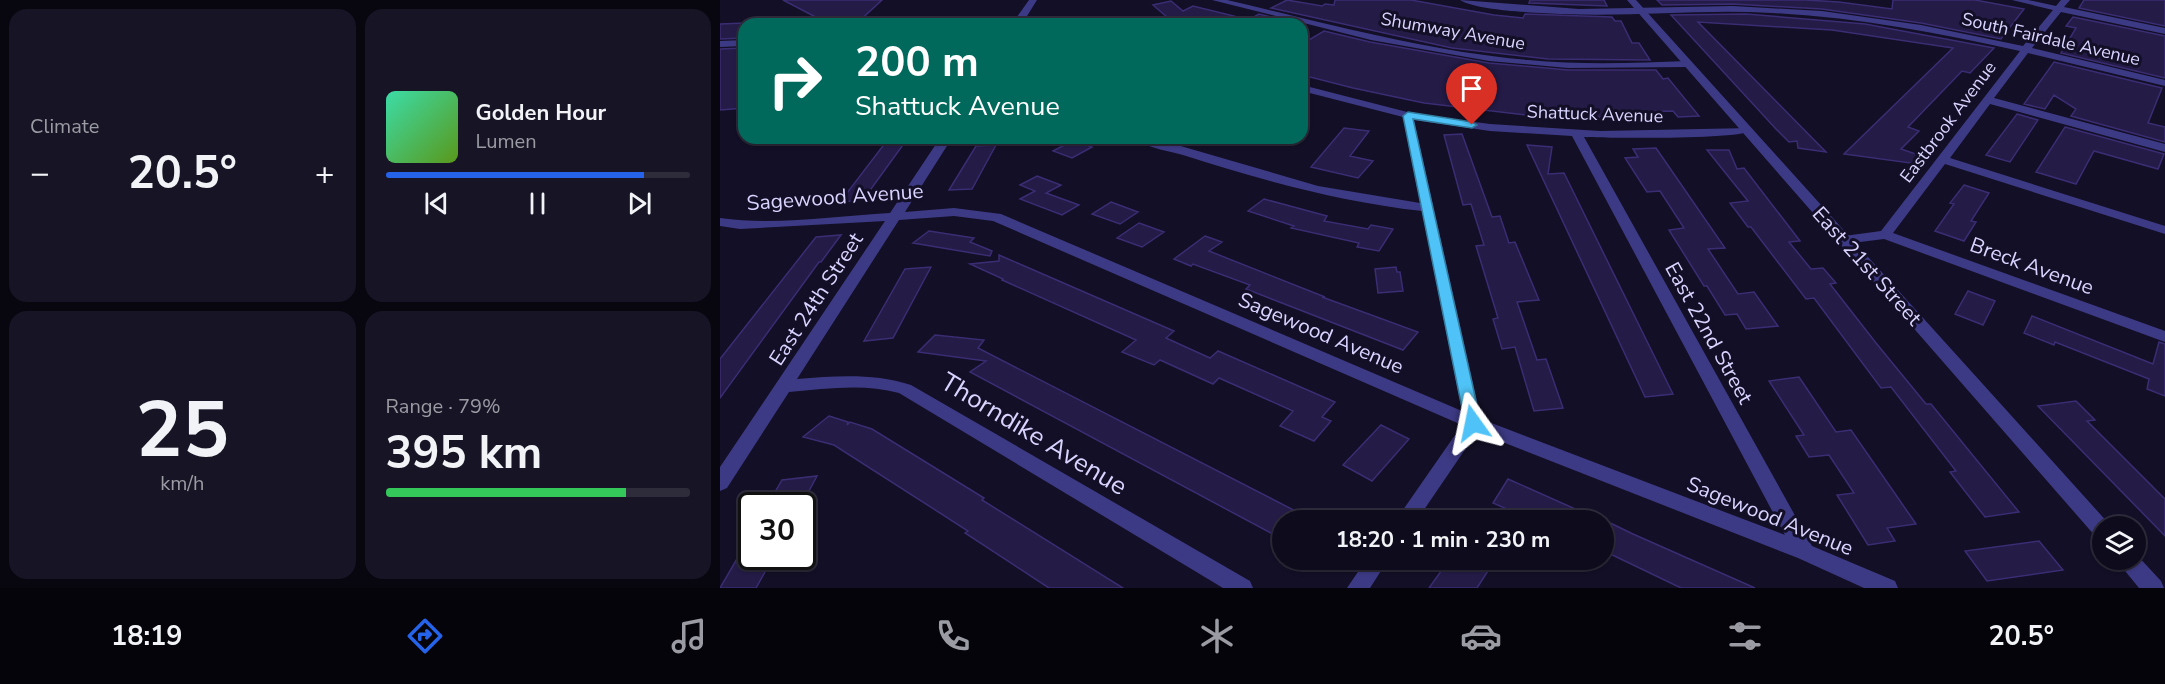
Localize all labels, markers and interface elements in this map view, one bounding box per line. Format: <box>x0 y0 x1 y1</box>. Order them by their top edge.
street label: Shumway Avenue <box>1379 6 1527 56</box>
street label: South Fairdale Avenue <box>1959 7 2143 71</box>
text: 200 m <box>855 34 979 91</box>
icon: right <box>756 42 834 120</box>
street label: Eastbrook Avenue <box>1894 56 2002 188</box>
pin <box>1446 63 1497 125</box>
icon: arrive <box>1455 72 1488 105</box>
text: Shattuck Avenue <box>855 88 1060 125</box>
text: Golden Hour <box>476 98 606 128</box>
street label: Shattuck Avenue <box>1526 100 1664 128</box>
text: Climate <box>30 113 99 140</box>
text: Lumen <box>476 128 537 155</box>
text: 20.5° <box>128 143 237 204</box>
text: − <box>30 151 50 196</box>
text: + <box>315 151 335 196</box>
street label: Sagewood Avenue <box>746 177 924 217</box>
icon: previous <box>420 187 453 220</box>
icon: pause <box>521 187 554 220</box>
icon: next <box>623 187 656 220</box>
street label: East 21st Street <box>1806 200 1928 332</box>
street label: East 24th Street <box>763 227 870 371</box>
street label: Breck Avenue <box>1966 231 2098 301</box>
street label: East 22nd Street <box>1658 257 1760 409</box>
street label: Sagewood Avenue <box>1234 285 1408 381</box>
street label: Thorndike Avenue <box>934 364 1134 504</box>
text: 25 <box>135 377 229 484</box>
position arrow <box>1441 391 1505 455</box>
text: Range · 79% <box>386 393 501 420</box>
text: 395 km <box>386 423 542 484</box>
text: km/h <box>160 470 204 497</box>
street label: Sagewood Avenue <box>1683 470 1857 562</box>
speed limit sign: 30 <box>738 492 816 570</box>
map controls <box>2092 516 2146 570</box>
button: layers <box>2092 516 2146 570</box>
text: 18:20 · 1 min · 230 m <box>1336 525 1550 555</box>
icon: directions <box>404 615 446 657</box>
icon: music <box>668 615 710 657</box>
icon: phone <box>932 615 974 657</box>
icon: climate <box>1196 615 1238 657</box>
icon: car <box>1460 615 1502 657</box>
icon: filters <box>1724 615 1766 657</box>
text: 18:19 <box>111 618 182 655</box>
text: 20.5° <box>1988 618 2054 655</box>

